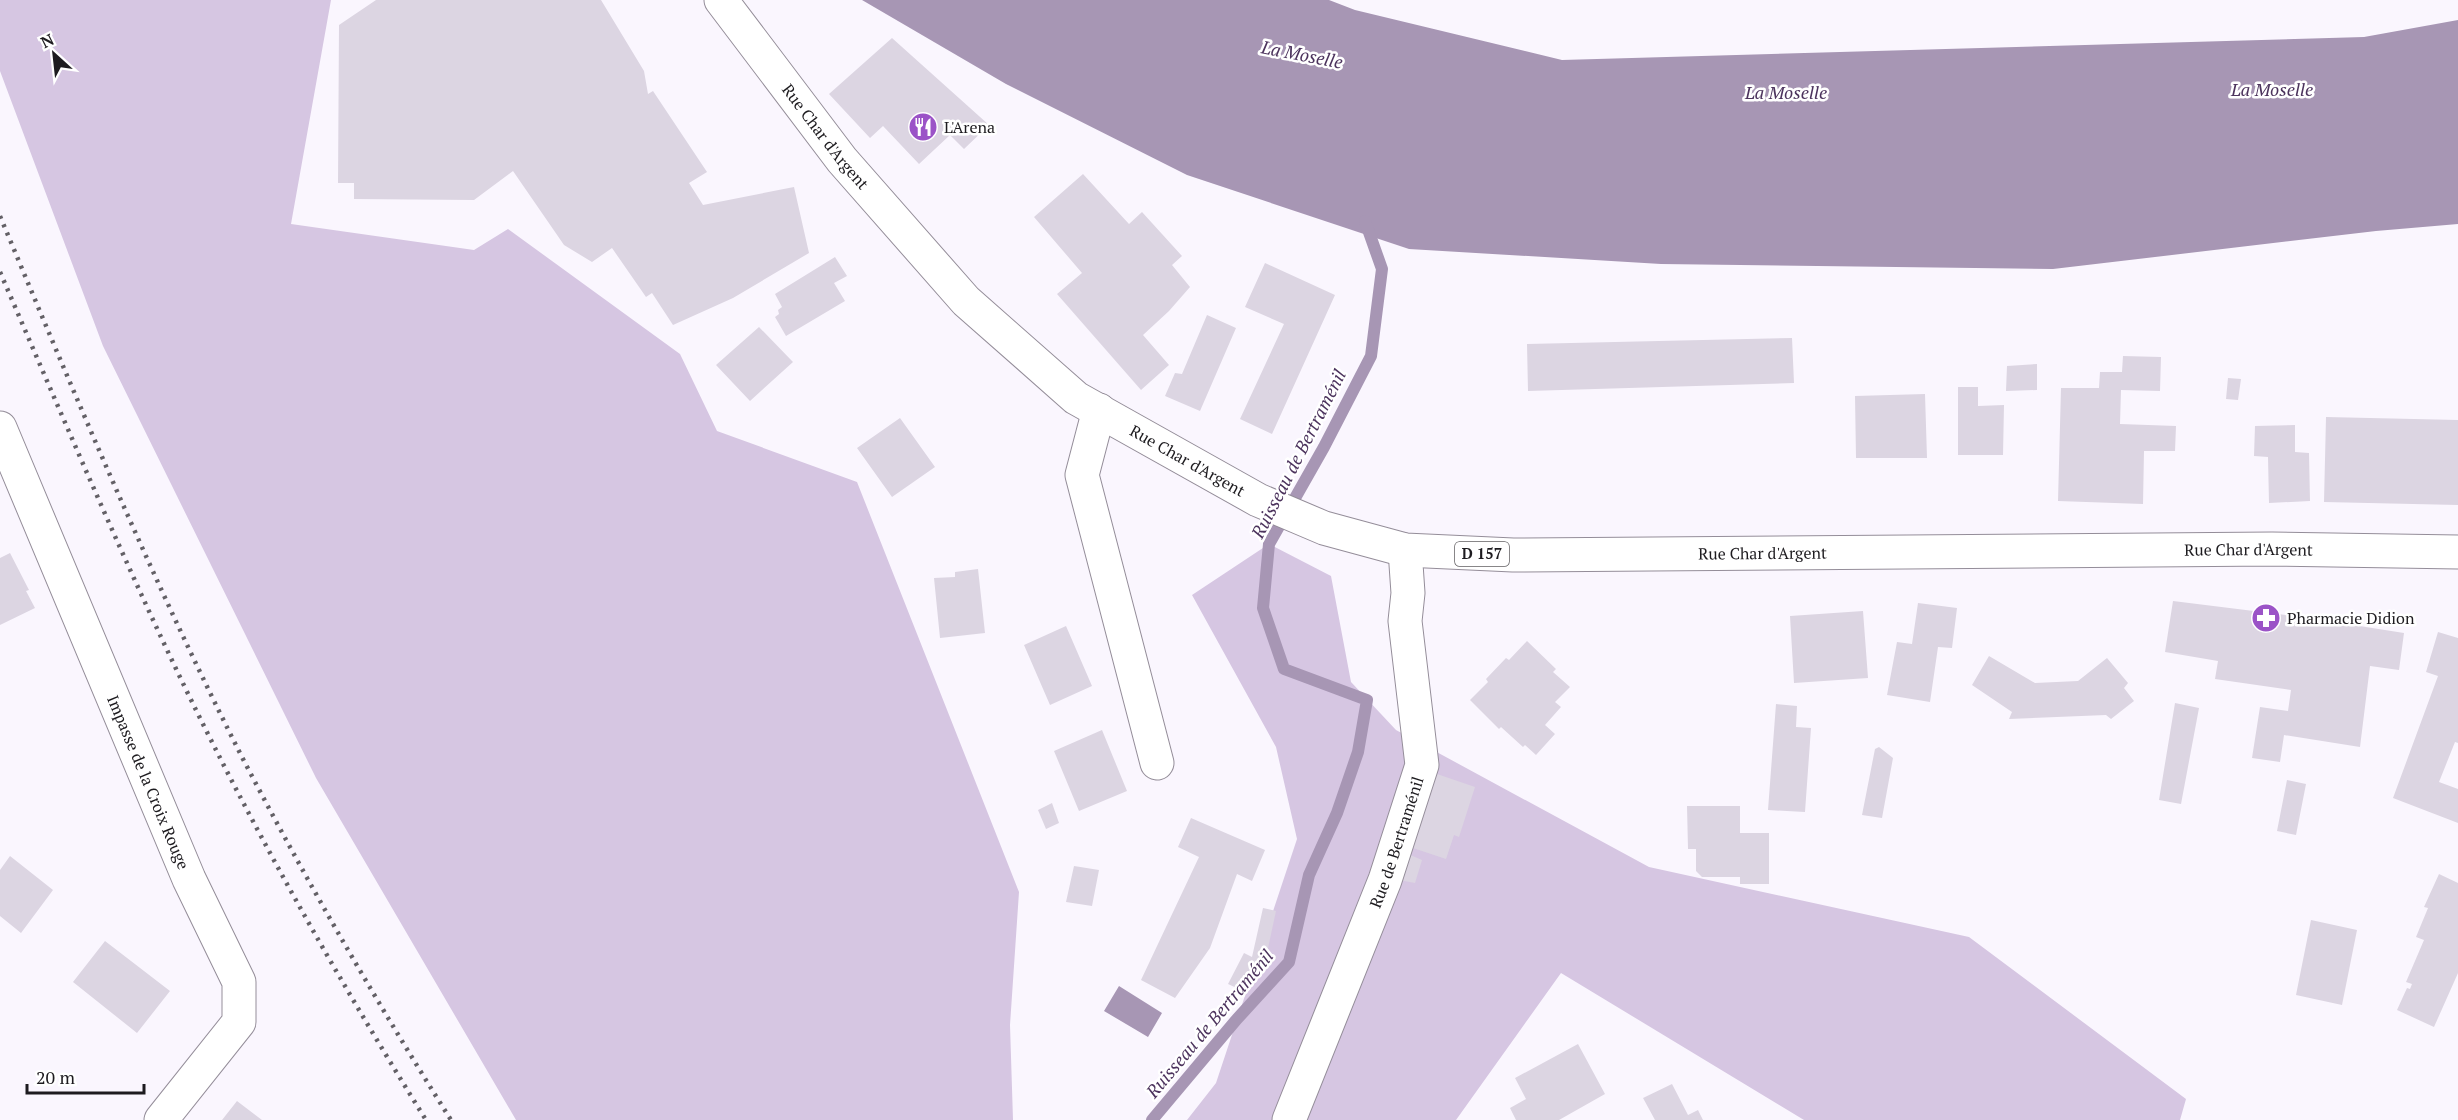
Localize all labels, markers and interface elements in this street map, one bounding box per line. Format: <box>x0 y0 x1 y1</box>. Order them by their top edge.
north arrow <box>24 24 84 84</box>
text: N <box>37 28 58 53</box>
water label: La Moselle <box>1259 34 1345 74</box>
water label: La Moselle <box>2230 77 2313 101</box>
street label: Rue Char d'Argent <box>777 79 874 194</box>
water label: La Moselle <box>1744 80 1827 104</box>
restaurant icon: L'Arena <box>907 111 939 143</box>
place label: L'Arena <box>944 116 995 138</box>
water label: Ruisseau de Bertraménil <box>1245 365 1351 543</box>
street label: Rue Char d'Argent <box>1126 420 1249 502</box>
street label: Rue Char d'Argent <box>2184 538 2313 561</box>
road number: D 157 <box>1455 542 1509 566</box>
street label: Rue Char d'Argent <box>1698 542 1827 565</box>
pharmacy icon: Pharmacie Didion <box>2250 602 2282 634</box>
place label: Pharmacie Didion <box>2287 607 2415 629</box>
street label: Impasse de la Croix Rouge <box>102 692 195 873</box>
street label: Rue de Bertraménil <box>1364 773 1429 911</box>
water label: Ruisseau de Bertraménil <box>1140 944 1278 1103</box>
scale bar <box>27 1057 144 1095</box>
text: 20 m <box>36 1065 76 1089</box>

